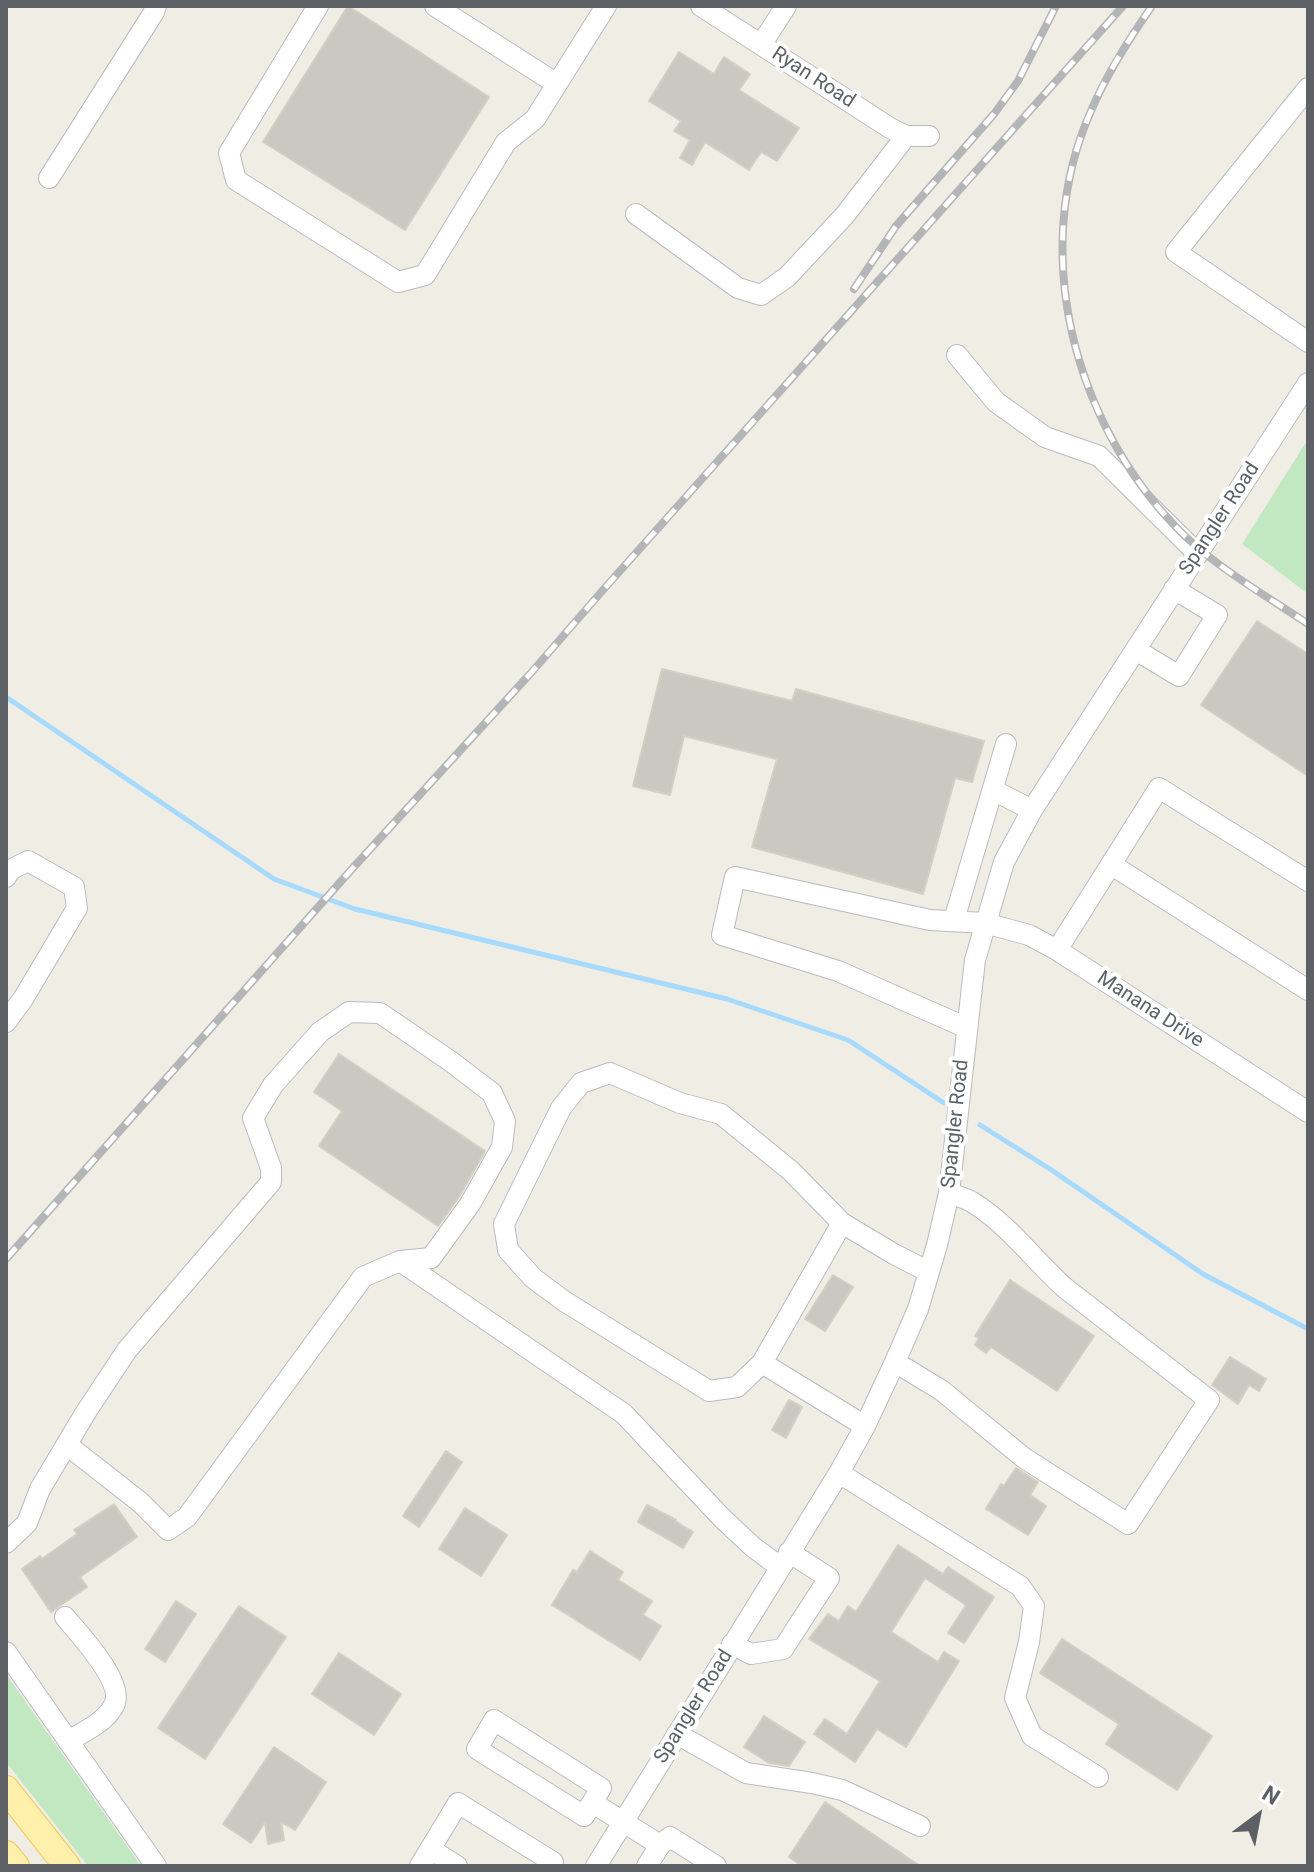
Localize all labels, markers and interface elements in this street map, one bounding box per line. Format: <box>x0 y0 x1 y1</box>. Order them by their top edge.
street label: Ryan Road <box>767 42 859 114</box>
street label: Spangler Road <box>1175 458 1265 580</box>
street label: Manana Drive <box>1092 967 1208 1053</box>
street label: Spangler Road <box>937 1058 975 1190</box>
street label: Spangler Road <box>650 1646 738 1768</box>
north arrow <box>1218 1776 1298 1856</box>
text: N <box>1258 1781 1284 1810</box>

